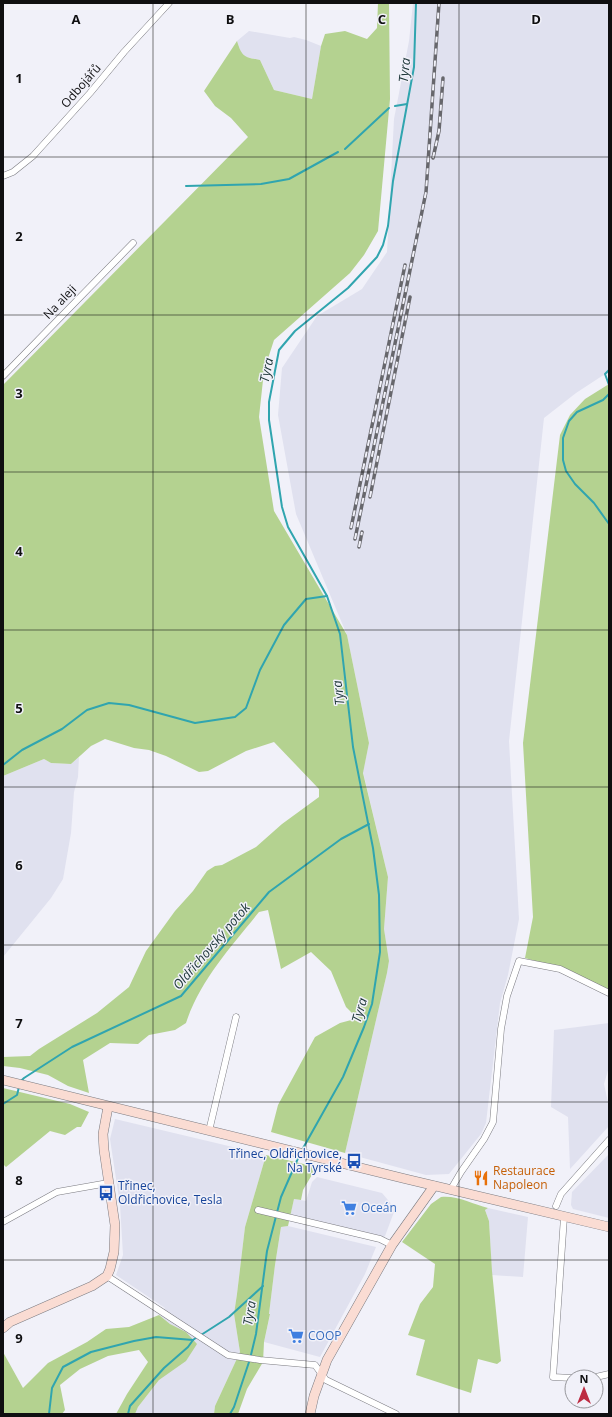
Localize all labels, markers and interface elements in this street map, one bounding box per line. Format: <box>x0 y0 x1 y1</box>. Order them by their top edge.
text: A <box>72 10 81 28</box>
text: B <box>226 10 235 28</box>
text: C <box>378 10 386 28</box>
text: D <box>531 10 541 28</box>
water label: Tyra <box>394 56 414 83</box>
street label: Odbojářů <box>57 60 104 111</box>
text: 1 <box>15 69 23 87</box>
text: 2 <box>15 227 23 245</box>
street label: Na aleji <box>39 281 80 322</box>
water label: Tyra <box>255 355 277 384</box>
text: 3 <box>15 384 23 402</box>
text: 4 <box>15 542 23 560</box>
water label: Tyra <box>327 679 348 706</box>
text: 5 <box>15 699 23 717</box>
text: 6 <box>15 856 23 874</box>
water label: Oldřichovský potok <box>168 898 254 993</box>
water label: Tyra <box>347 995 371 1024</box>
text: 7 <box>15 1014 23 1032</box>
place label: Třinec, Oldřichovice, Na Tyrské <box>229 1145 342 1176</box>
bus stop icon: Třinec, Oldřichovice, Na Tyrské <box>345 1152 363 1170</box>
place label: Restaurace Napoleon <box>493 1162 555 1193</box>
restaurant icon: Restaurace Napoleon <box>472 1169 490 1187</box>
text: 8 <box>15 1171 23 1189</box>
place label: Třinec, Oldřichovice, Tesla <box>118 1177 222 1208</box>
bus stop icon: Třinec, Oldřichovice, Tesla <box>97 1184 115 1202</box>
supermarket icon: Oceán <box>340 1199 358 1217</box>
place label: Oceán <box>361 1199 397 1216</box>
water label: Tyra <box>238 1299 260 1327</box>
supermarket icon: COOP <box>287 1327 305 1345</box>
place label: COOP <box>308 1327 341 1344</box>
text: 9 <box>15 1329 23 1347</box>
north arrow <box>564 1369 604 1409</box>
text: N <box>580 1371 588 1386</box>

